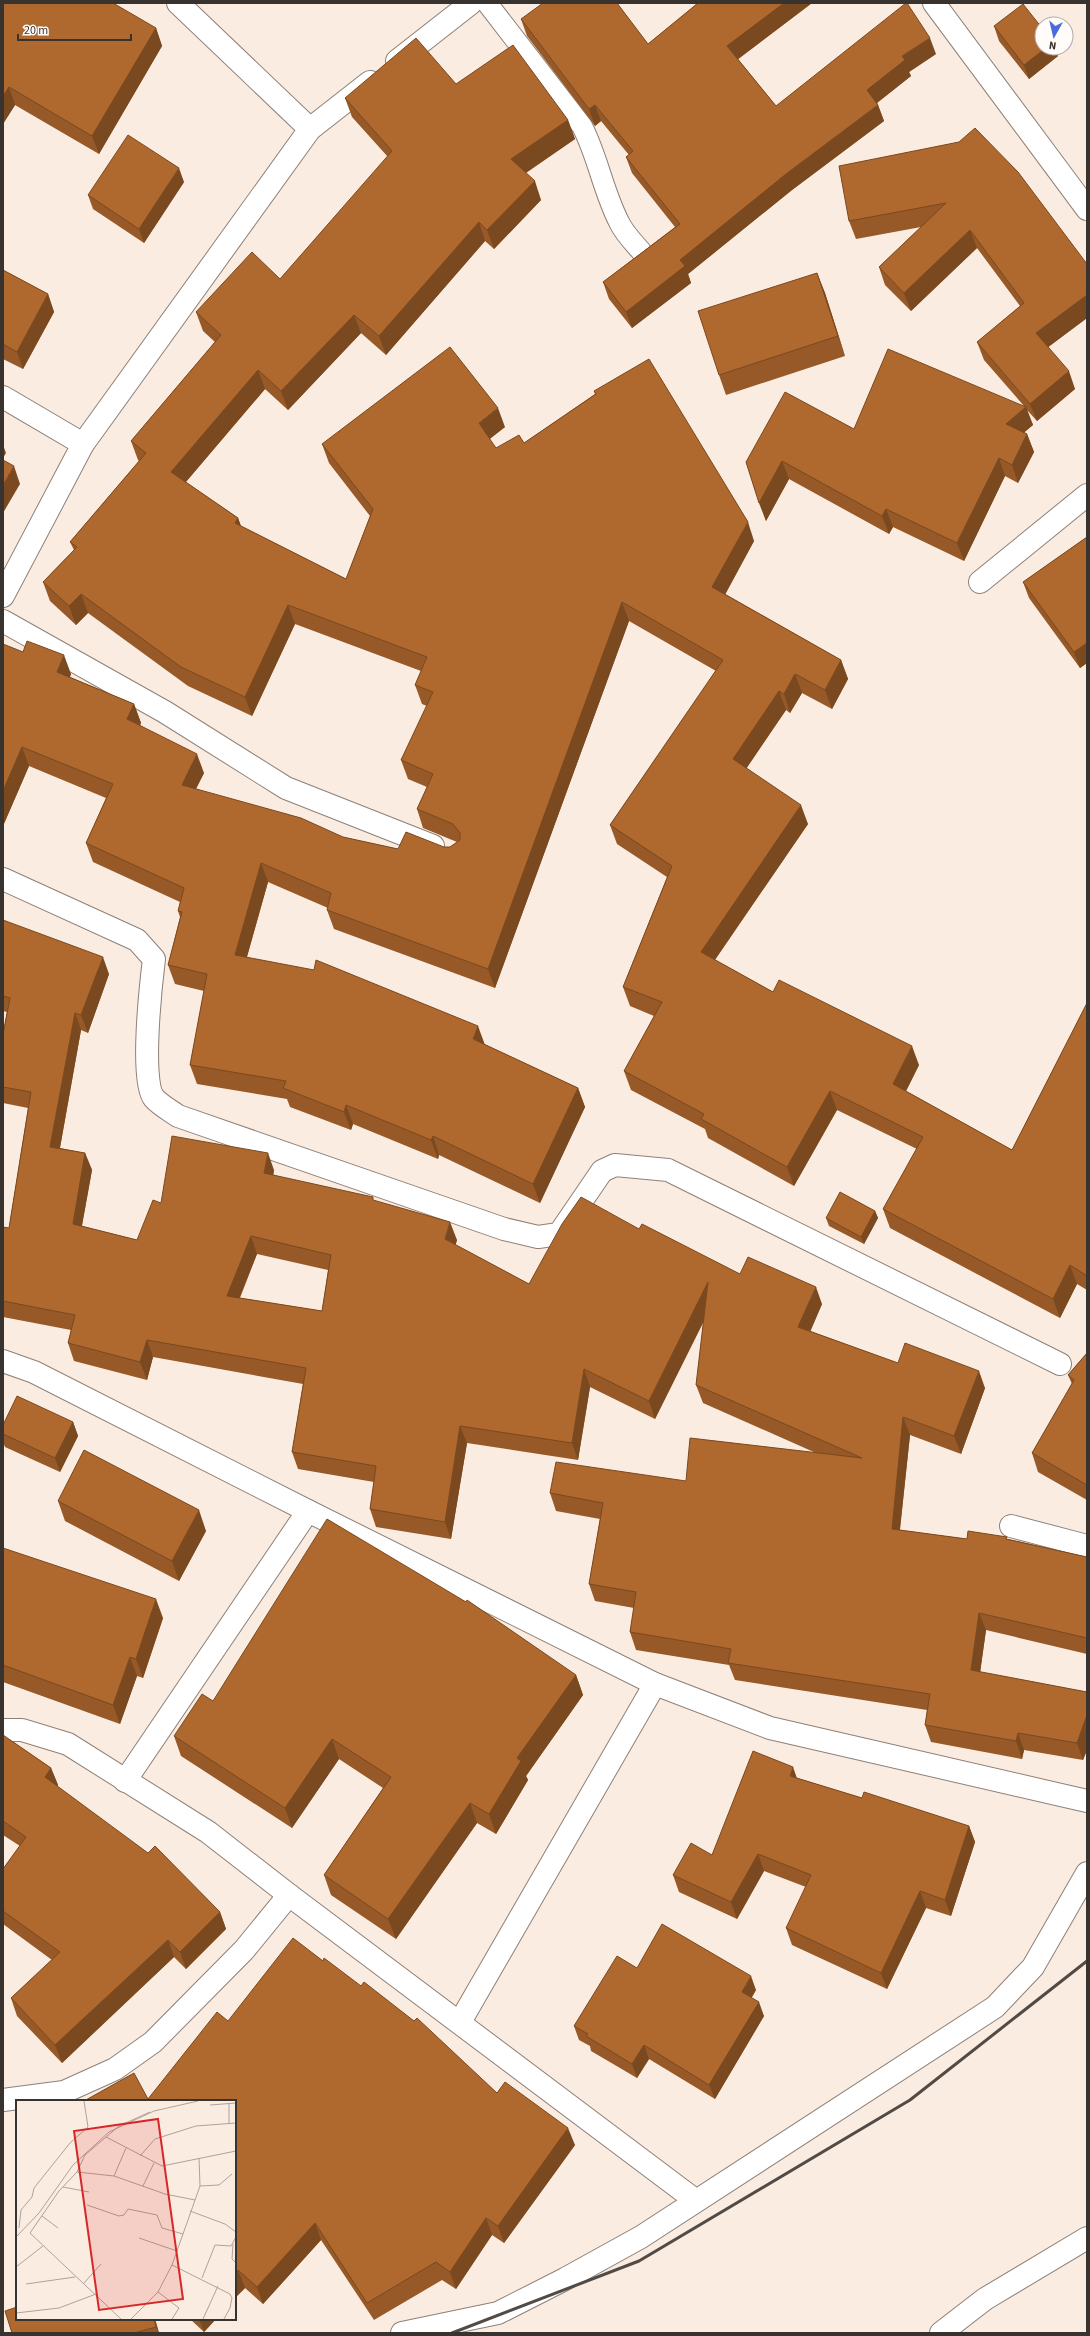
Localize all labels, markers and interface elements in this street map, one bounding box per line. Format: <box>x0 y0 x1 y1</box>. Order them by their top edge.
scale bar <box>18 16 131 42</box>
north arrow <box>1034 16 1074 56</box>
text: 20 m <box>24 22 48 39</box>
text: N <box>1048 37 1057 53</box>
inset map <box>16 2100 236 2320</box>

